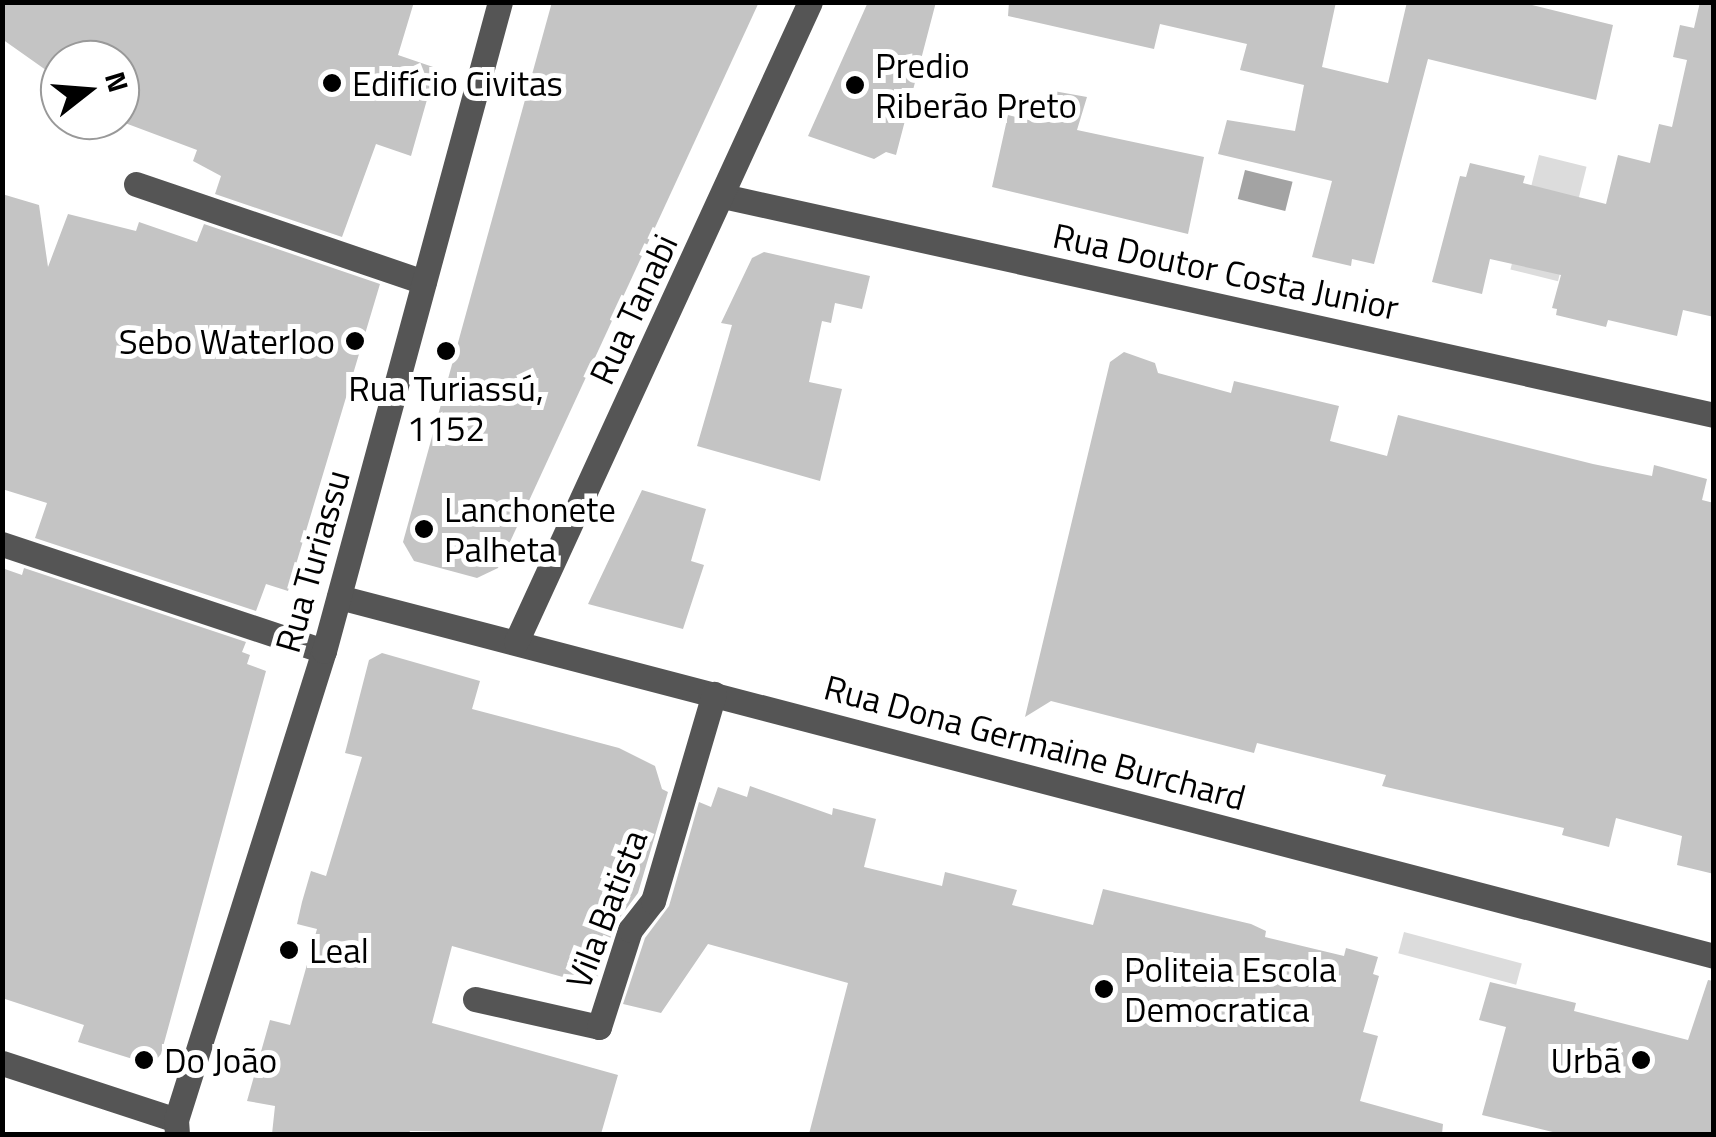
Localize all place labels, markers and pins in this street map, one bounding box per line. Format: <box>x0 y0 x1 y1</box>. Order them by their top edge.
place label: Predio Riberão Preto <box>875 44 1077 126</box>
place label: Edifício Civitas <box>352 62 563 104</box>
marker: Edifício Civitas <box>321 72 343 94</box>
marker: Predio Riberão Preto <box>844 74 866 96</box>
place label: Sebo Waterloo <box>119 320 335 362</box>
marker: Sebo Waterloo <box>344 330 366 352</box>
marker: Rua Turiassú, 1152 <box>435 340 457 362</box>
place label: Rua Turiassú, 1152 <box>348 367 544 449</box>
place label: Lanchonete Palheta <box>444 488 616 570</box>
marker: Lanchonete Palheta <box>413 518 435 540</box>
place label: Leal <box>309 929 369 971</box>
marker: Leal <box>278 939 300 961</box>
place label: Politeia Escola Democratica <box>1124 948 1336 1030</box>
marker: Politeia Escola Democratica <box>1093 978 1115 1000</box>
place label: Do João <box>164 1039 277 1081</box>
place label: Urbã <box>1550 1039 1621 1081</box>
marker: Do João <box>133 1049 155 1071</box>
marker: Urbã <box>1630 1049 1652 1071</box>

